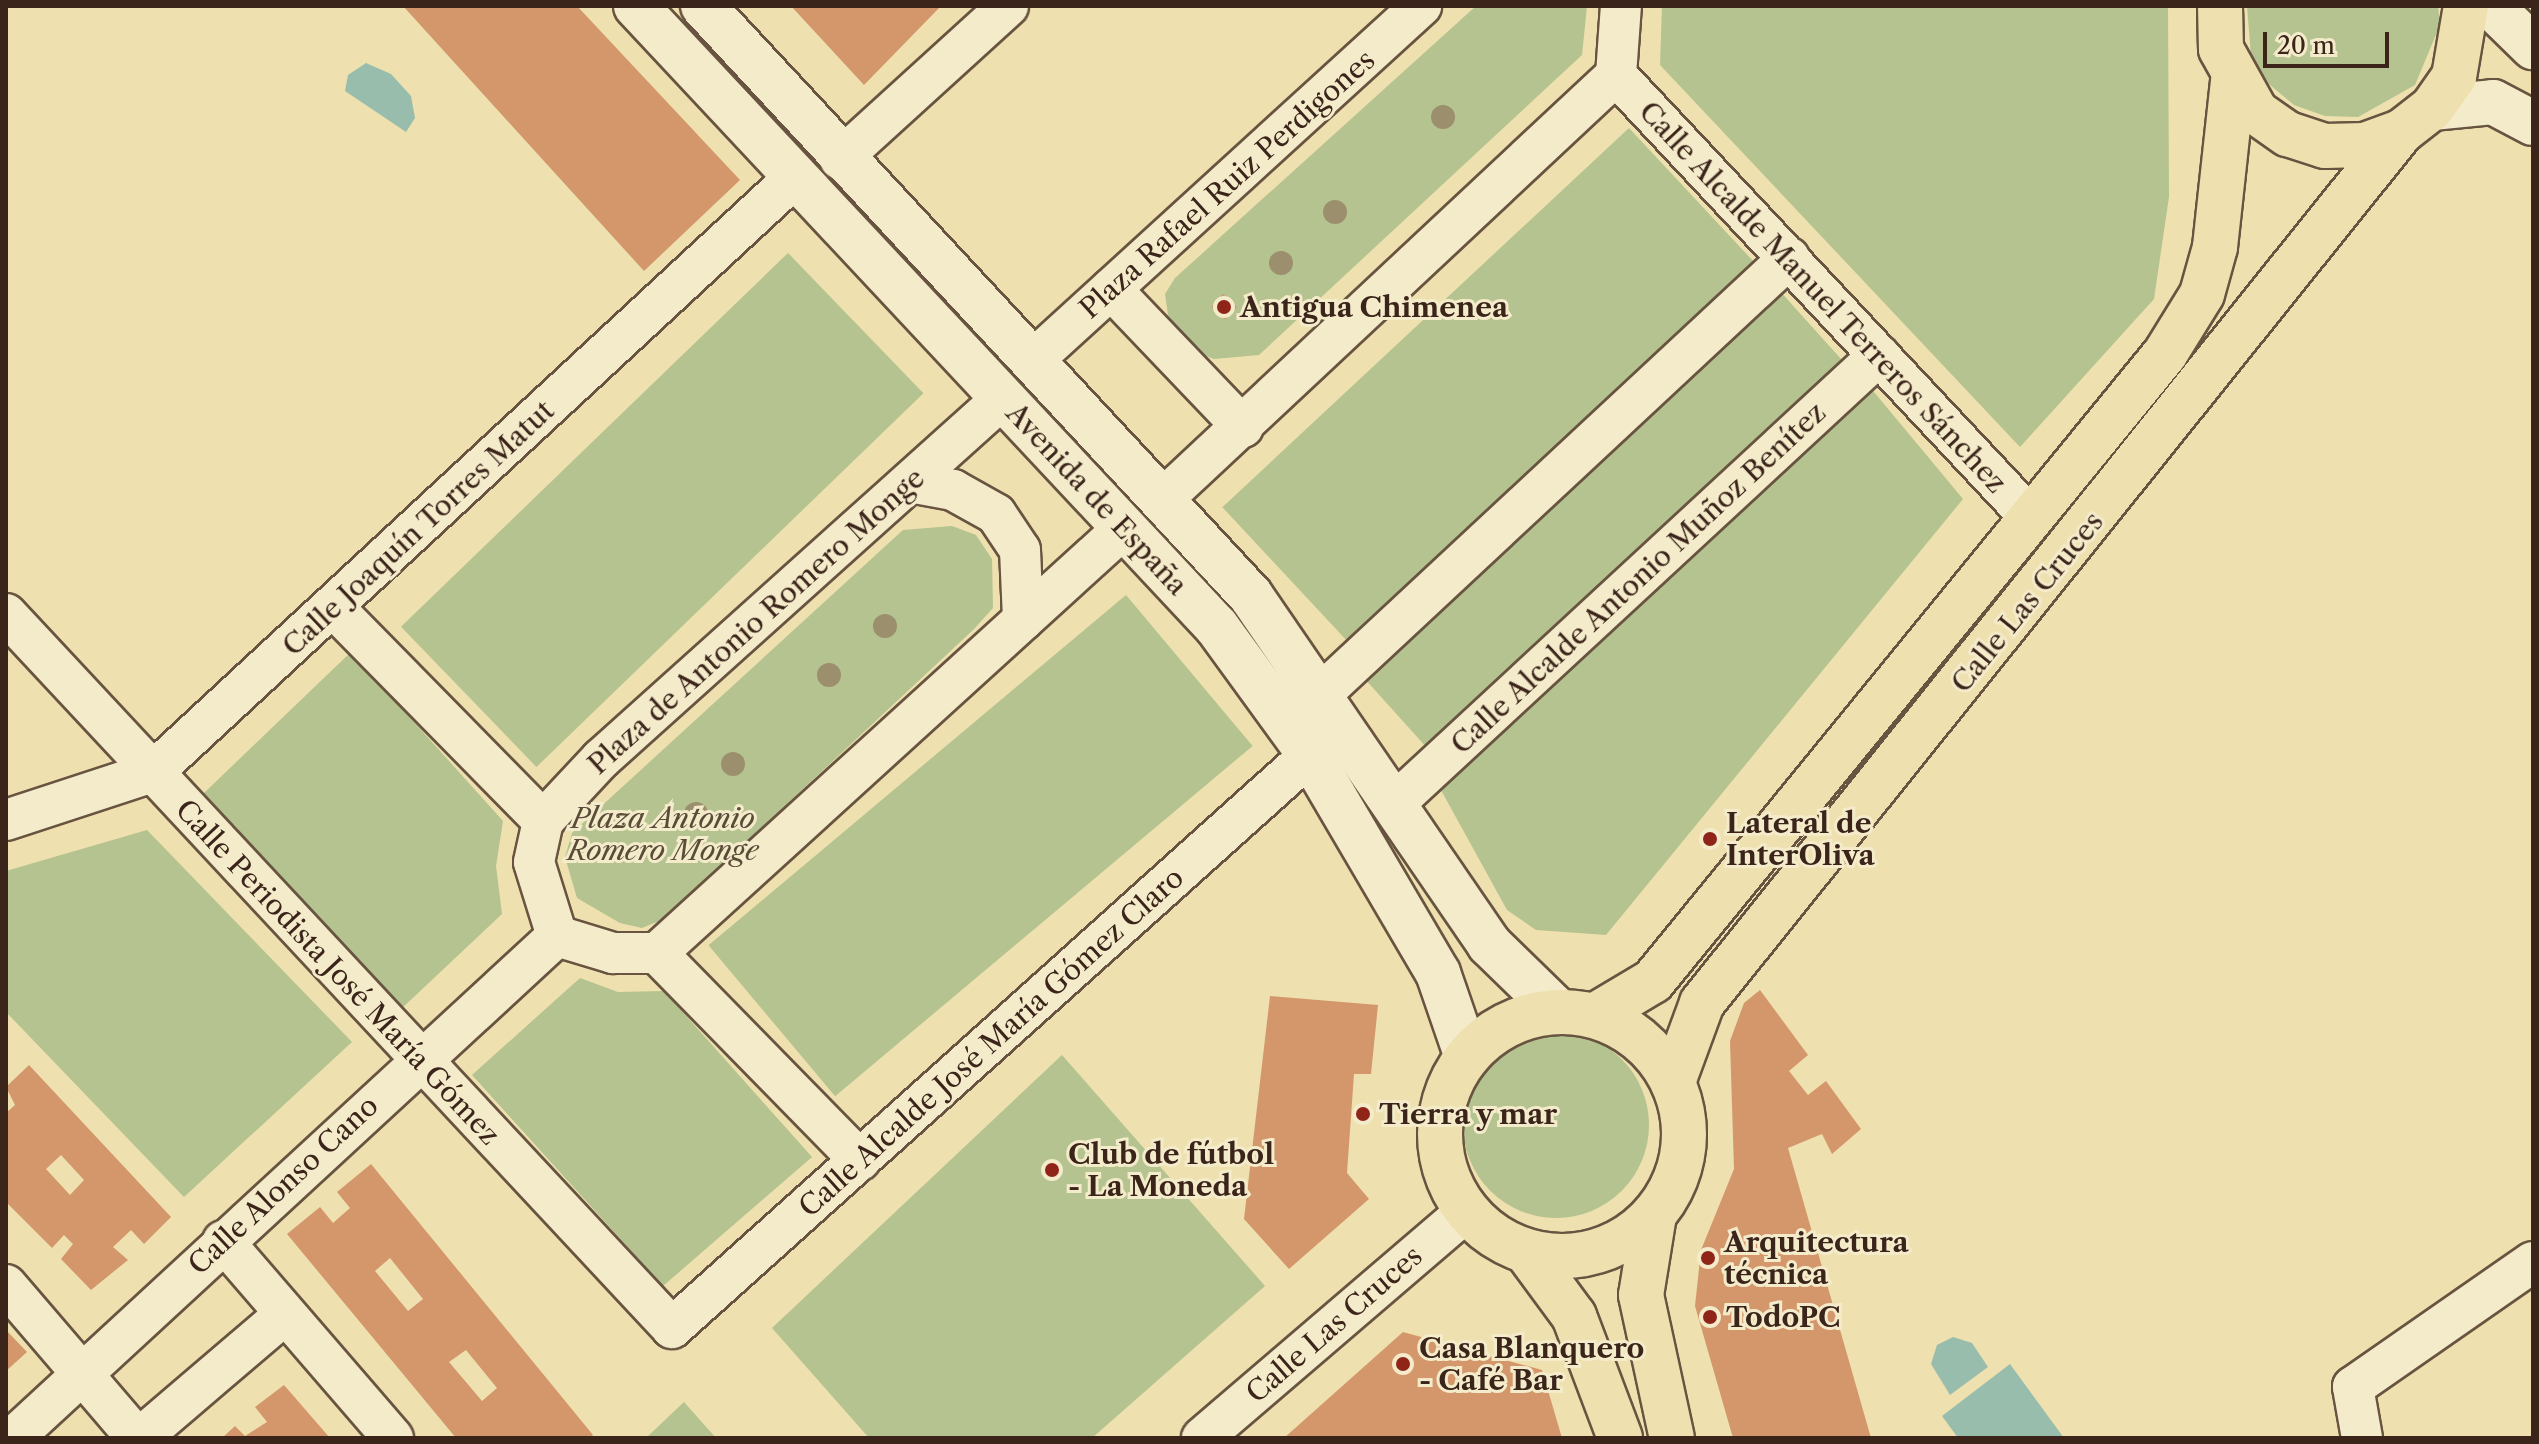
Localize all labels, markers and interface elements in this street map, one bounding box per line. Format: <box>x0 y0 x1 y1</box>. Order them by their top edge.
scale bar <box>2267 16 2393 66</box>
text: 20 m <box>2277 31 2335 60</box>
street label: Plaza Rafael Ruiz Perdigones <box>1073 43 1381 325</box>
street label: Calle Alcalde Manuel Terreros Sánchez <box>1632 94 2014 500</box>
place label: Antigua Chimenea <box>1240 290 1508 324</box>
marker: Antigua Chimenea <box>1215 298 1233 316</box>
street label: Calle Joaquín Torres Matut <box>275 393 561 663</box>
street label: Calle Alcalde Antonio Muñoz Benítez <box>1443 395 1833 761</box>
street label: Avenida de España <box>999 396 1195 602</box>
street label: Plaza de Antonio Romero Monge <box>580 461 932 781</box>
street label: Calle Las Cruces <box>1944 505 2110 699</box>
street label: Calle Periodista José María Gómez <box>169 792 507 1152</box>
park label: Plaza Antonio Romero Monge <box>567 801 759 867</box>
place label: Lateral de InterOliva <box>1726 806 1875 872</box>
marker: Lateral de InterOliva <box>1701 830 1719 848</box>
street label: Calle Alcalde José María Gómez Claro <box>791 860 1191 1224</box>
street label: Calle Alonso Cano <box>181 1088 385 1282</box>
place label: Tierra y mar <box>1379 1097 1559 1131</box>
marker: Tierra y mar <box>1354 1105 1372 1123</box>
place label: Club de fútbol - La Moneda <box>1068 1137 1274 1203</box>
marker: Club de fútbol - La Moneda <box>1043 1161 1061 1179</box>
place label: Arquitectura técnica <box>1724 1225 1909 1291</box>
street label: Calle Las Cruces <box>1239 1238 1429 1410</box>
marker: Arquitectura técnica <box>1699 1249 1717 1267</box>
place label: TodoPC <box>1726 1300 1840 1334</box>
marker: TodoPC <box>1701 1308 1719 1326</box>
place label: Casa Blanquero - Café Bar <box>1419 1331 1645 1397</box>
marker: Casa Blanquero - Café Bar <box>1394 1355 1412 1373</box>

